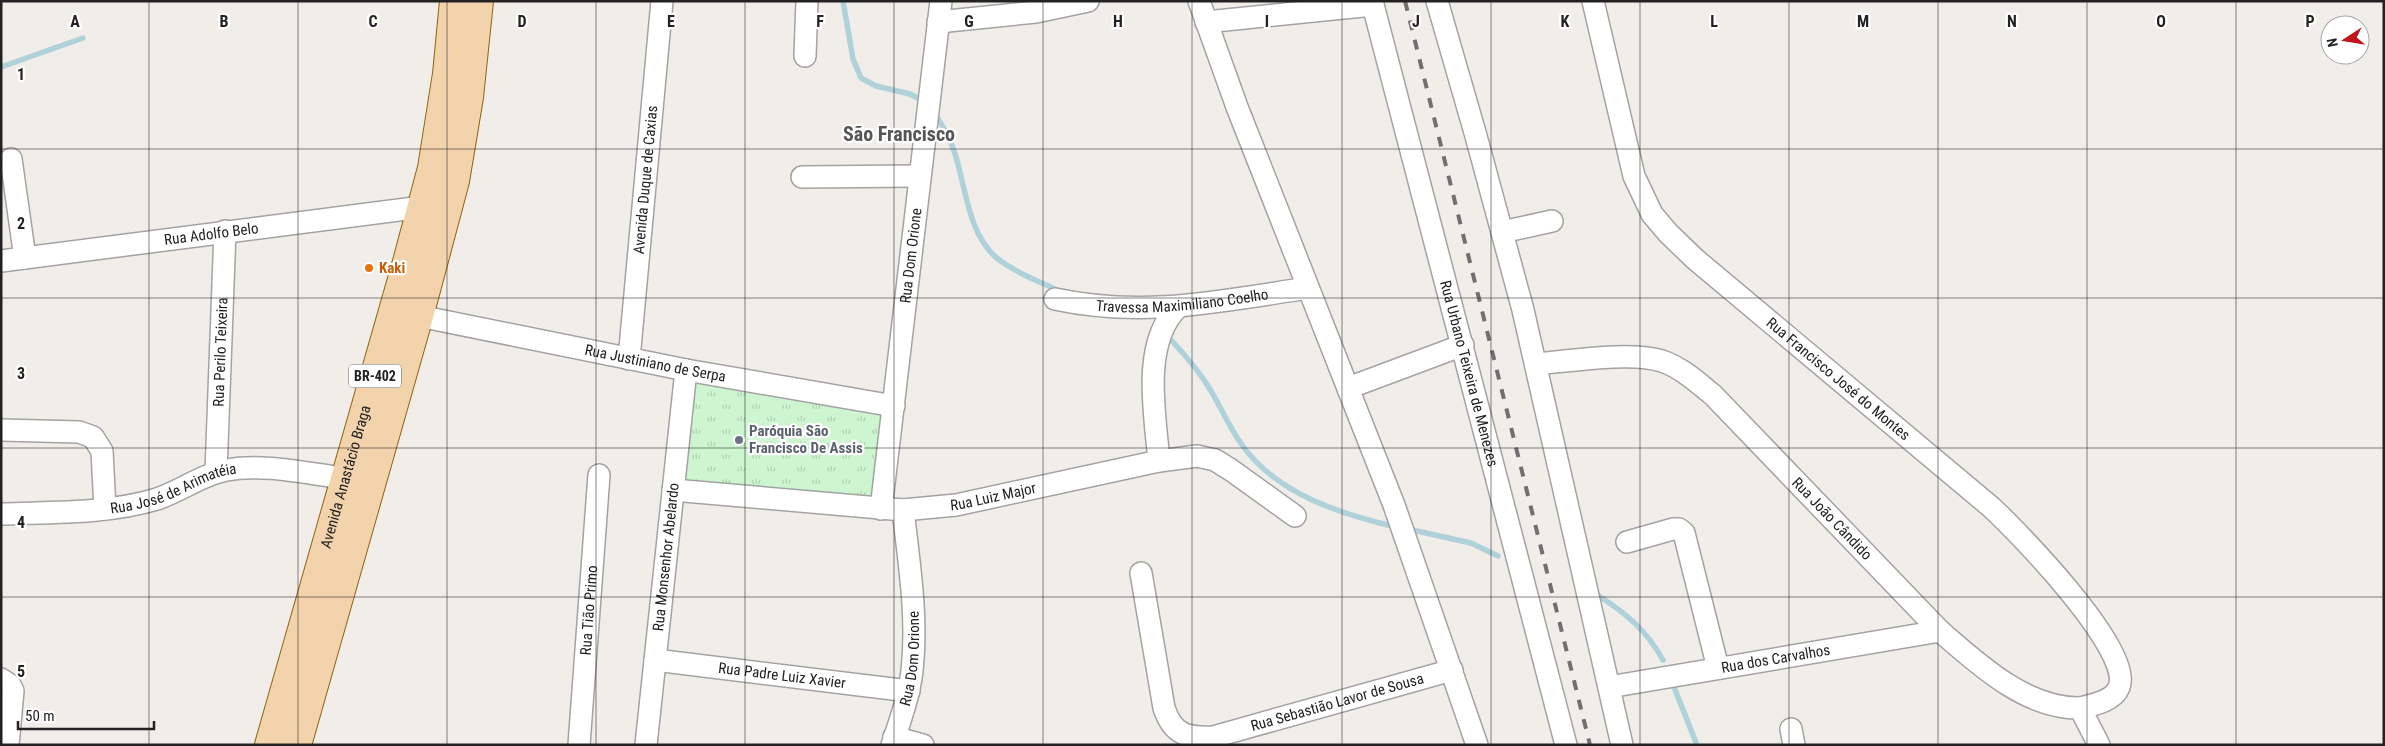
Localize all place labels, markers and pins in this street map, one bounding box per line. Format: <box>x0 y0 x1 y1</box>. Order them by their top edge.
place label: Kaki <box>379 259 405 277</box>
marker: Kaki <box>363 262 375 274</box>
place label: Paróquia São Francisco De Assis <box>749 422 863 457</box>
marker: Paróquia São Francisco De Assis <box>733 434 745 446</box>

